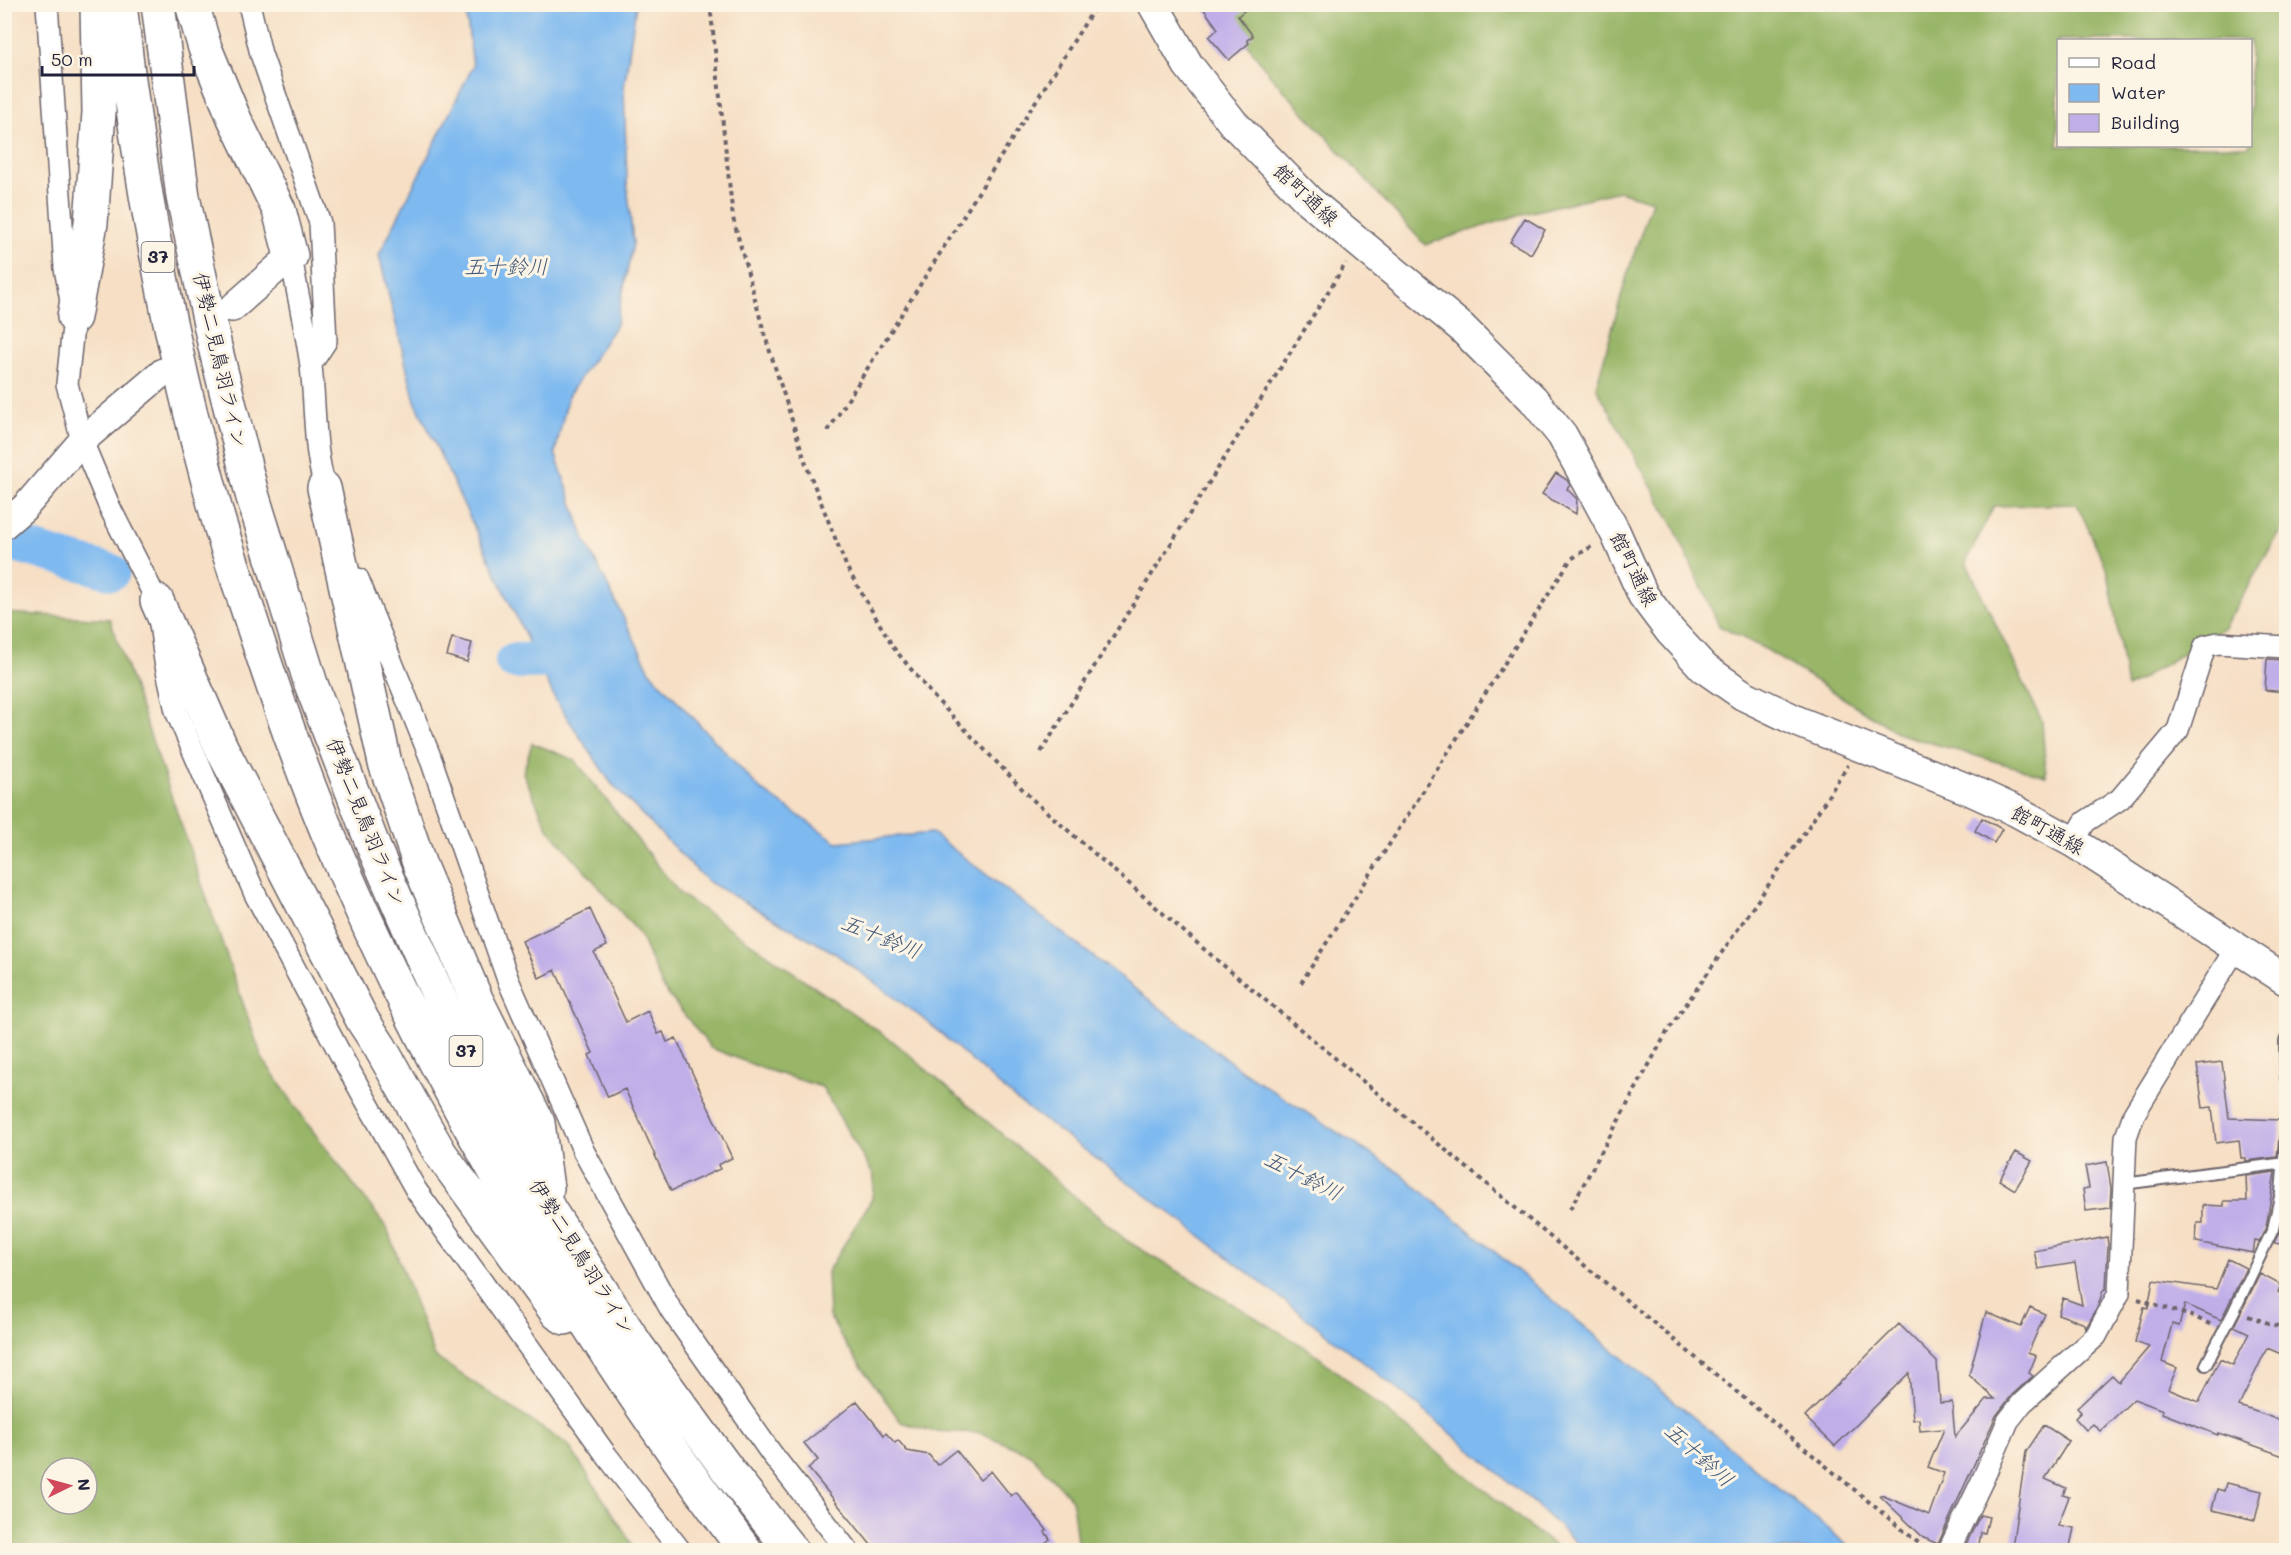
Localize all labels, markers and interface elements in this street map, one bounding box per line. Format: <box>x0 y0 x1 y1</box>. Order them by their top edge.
scale bar <box>42 39 194 77</box>
legend <box>2057 39 2252 147</box>
text: 50 m <box>51 47 93 71</box>
text: Road <box>2111 50 2156 74</box>
text: Water <box>2111 80 2166 104</box>
text: Building <box>2111 110 2179 134</box>
street label: 館町通線 <box>1269 157 1345 231</box>
road number: 37 <box>142 242 174 272</box>
water label: 五十鈴川 <box>464 252 548 279</box>
street label: 伊勢二見鳥羽ライン <box>188 270 254 450</box>
street label: 館町通線 <box>1605 527 1665 610</box>
street label: 伊勢二見鳥羽ライン <box>321 734 413 910</box>
street label: 館町通線 <box>2007 798 2090 860</box>
water label: 五十鈴川 <box>838 907 926 964</box>
road number: 37 <box>450 1036 482 1066</box>
water label: 五十鈴川 <box>1260 1144 1347 1206</box>
street label: 伊勢二見鳥羽ライン <box>524 1174 641 1339</box>
water label: 五十鈴川 <box>1660 1416 1740 1492</box>
north arrow <box>39 1456 99 1516</box>
text: N <box>73 1478 95 1492</box>

